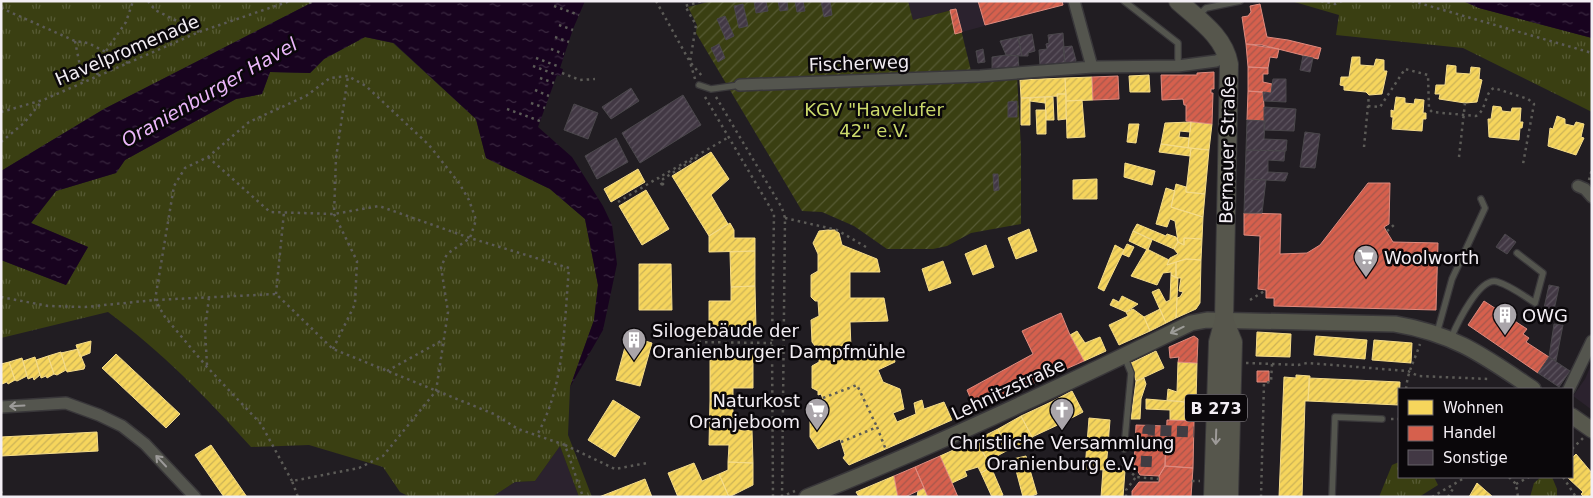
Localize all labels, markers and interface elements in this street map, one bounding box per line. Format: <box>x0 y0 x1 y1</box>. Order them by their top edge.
street label: Havelpromenade <box>52 10 202 90</box>
water label: Oranienburger Havel <box>117 32 301 151</box>
street label: Fischerweg <box>808 51 910 75</box>
street label: Bernauer Straße <box>1215 76 1239 224</box>
park label: KGV "Havelufer 42" e.V. <box>804 99 944 141</box>
supermarket icon: Woolworth <box>1353 244 1379 278</box>
place label: Woolworth <box>1384 247 1479 268</box>
building icon: OWG <box>1492 302 1518 336</box>
place label: OWG <box>1522 305 1568 326</box>
place label: Silogebäude der Oranienburger Dampfmühle <box>652 320 906 362</box>
one-way arrow <box>1170 326 1185 335</box>
building icon: Silogebäude der Oranienburger Dampfmühle <box>621 327 647 361</box>
street label: Lehnitzstraße <box>948 354 1068 424</box>
legend <box>1398 388 1573 478</box>
place label: Naturkost Oranjeboom <box>689 390 800 432</box>
road number: B 273 <box>1185 394 1247 422</box>
supermarket icon: Naturkost Oranjeboom <box>804 397 830 431</box>
church icon: Christliche Versammlung Oranienburg e.V. <box>1049 397 1075 431</box>
text: Wohnen <box>1443 399 1504 417</box>
one-way arrow <box>9 402 25 411</box>
text: Handel <box>1443 424 1496 442</box>
one-way arrow <box>1211 429 1220 445</box>
place label: Christliche Versammlung Oranienburg e.V. <box>949 432 1175 474</box>
text: Sonstige <box>1443 449 1508 467</box>
one-way arrow <box>155 455 167 468</box>

